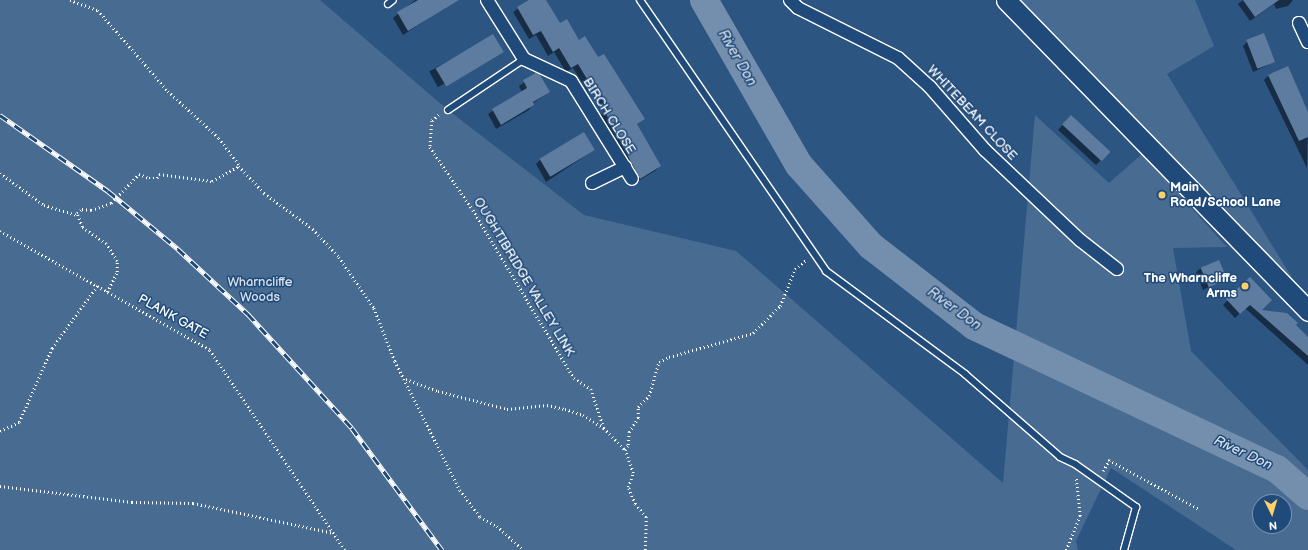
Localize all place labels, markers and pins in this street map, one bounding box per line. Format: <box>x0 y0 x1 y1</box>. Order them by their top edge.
place label: Main Road/School Lane <box>1170 180 1281 211</box>
marker: Main Road/School Lane <box>1157 190 1167 200</box>
place label: The Wharncliffe Arms <box>1144 271 1237 302</box>
marker: The Wharncliffe Arms <box>1240 281 1250 291</box>

